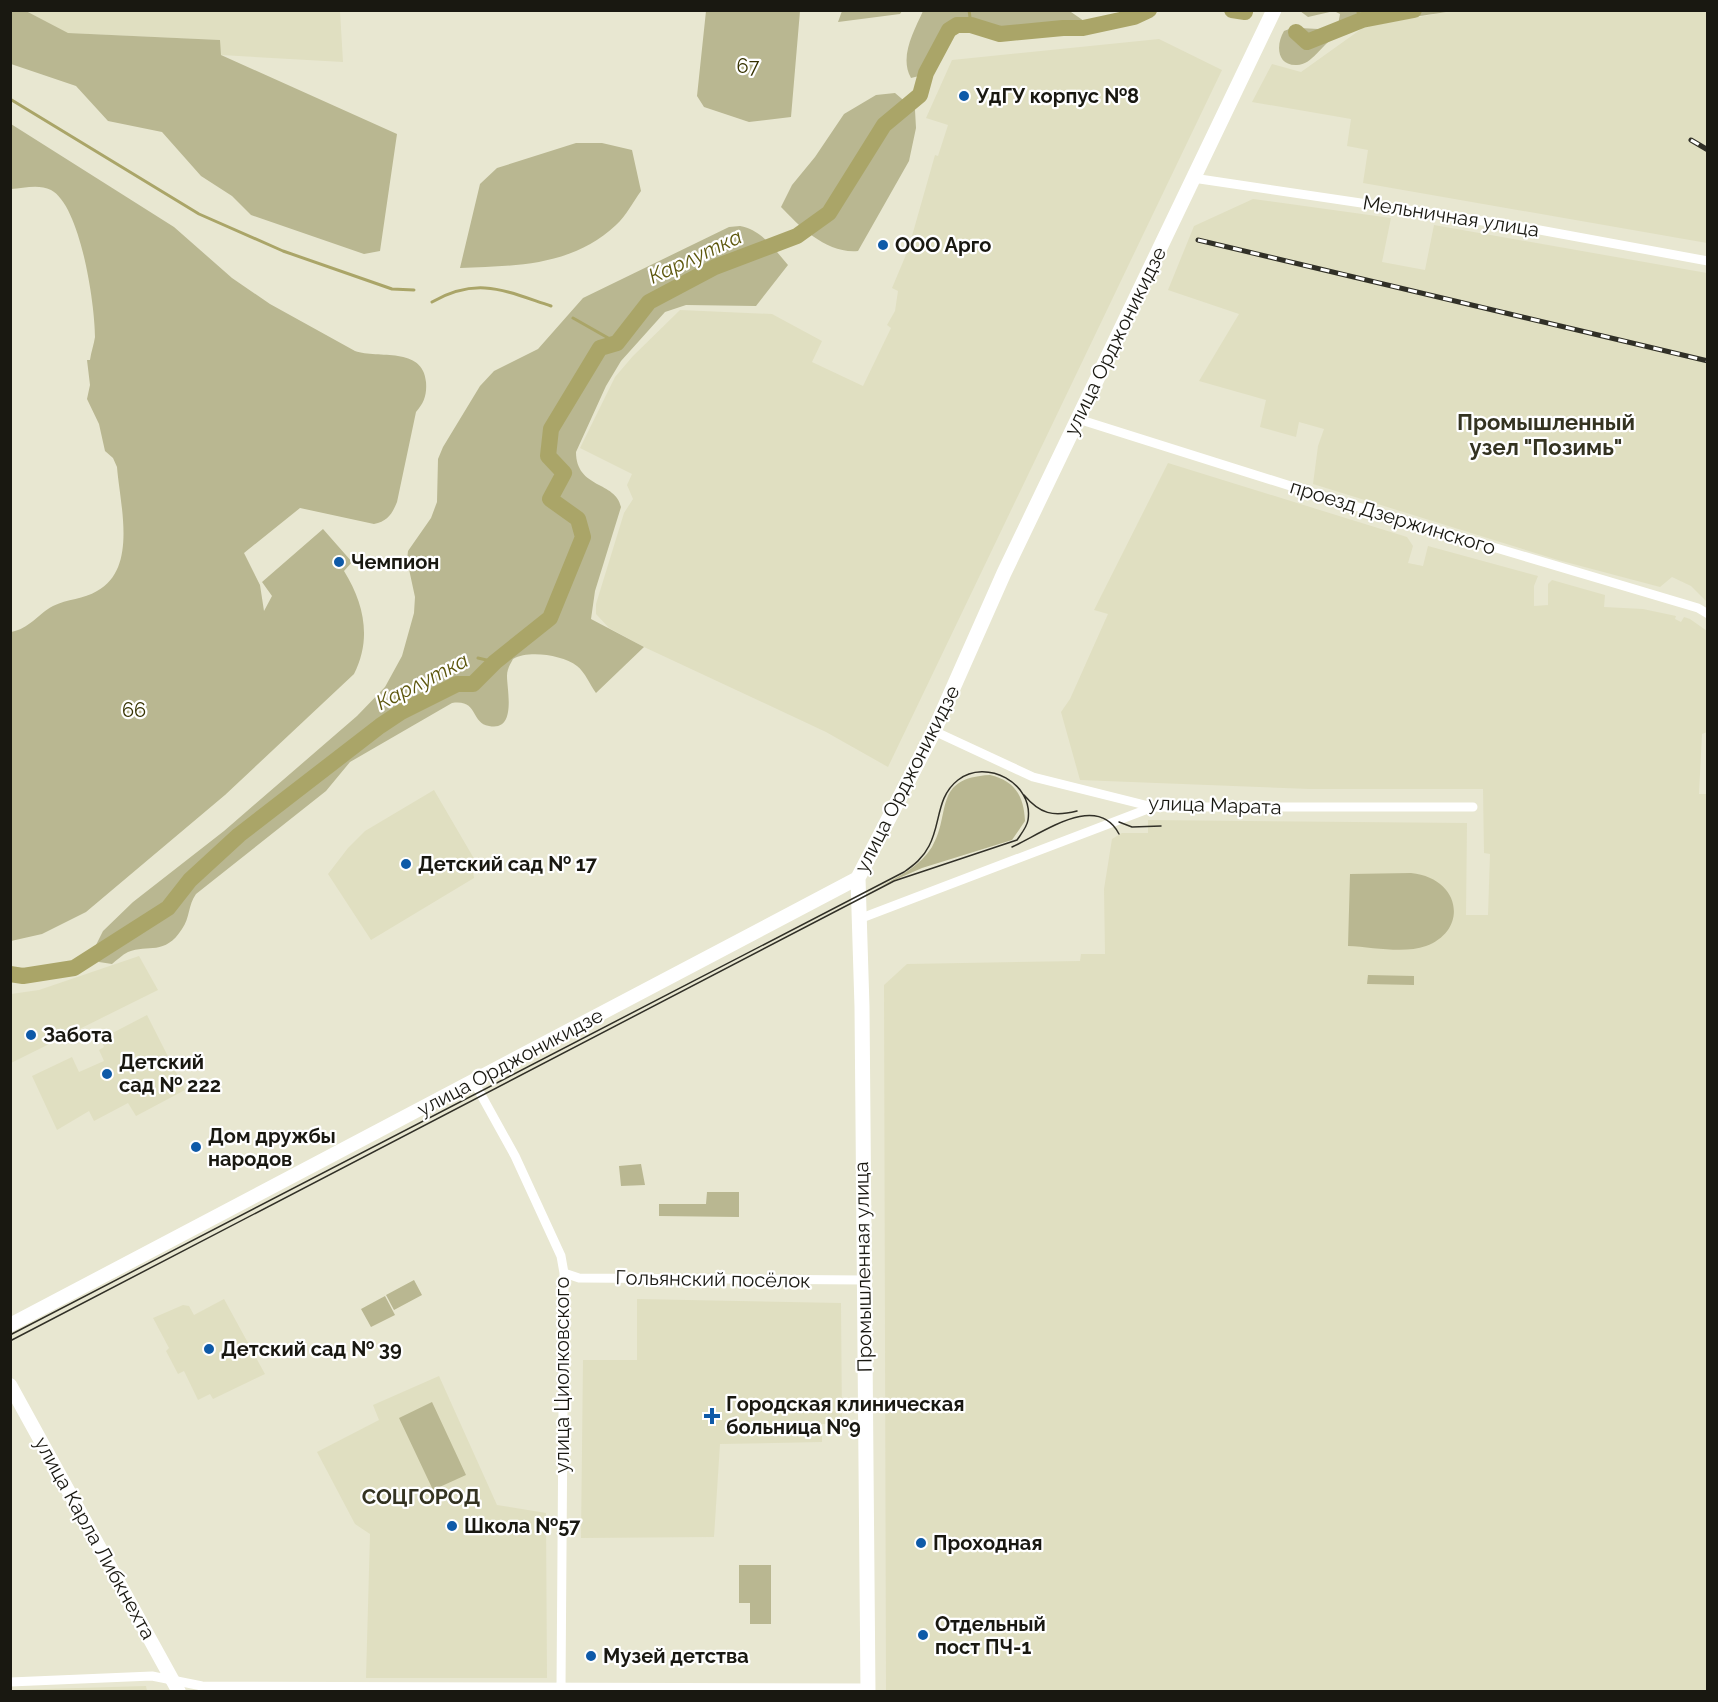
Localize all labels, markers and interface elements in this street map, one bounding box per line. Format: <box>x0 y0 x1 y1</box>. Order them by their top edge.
park label: 67 <box>737 54 760 78</box>
place label: УдГУ корпус №8 <box>975 84 1139 108</box>
marker: УдГУ корпус №8 <box>957 89 971 103</box>
street label: Мельничная улица <box>1361 190 1541 242</box>
water label: Карлутка <box>644 224 746 288</box>
place label: ООО Арго <box>895 233 991 257</box>
marker: ООО Арго <box>876 238 890 252</box>
street label: улица Орджоникидзе <box>1059 243 1171 439</box>
district label: Промышленный узел "Позимь" <box>1457 409 1635 460</box>
street label: проезд Дзержинского <box>1287 474 1499 560</box>
place label: Чемпион <box>351 550 439 574</box>
marker: Чемпион <box>332 555 346 569</box>
water label: Карлутка <box>372 647 472 715</box>
street label: улица Орджоникидзе <box>849 681 965 876</box>
park label: 66 <box>122 698 146 722</box>
street label: улица Марата <box>1148 791 1282 819</box>
place label: Детский сад № 17 <box>418 852 598 876</box>
marker: Детский сад № 17 <box>399 857 413 871</box>
street label: улица Орджоникидзе <box>413 1003 607 1121</box>
place label: Забота <box>43 1023 113 1047</box>
marker: Забота <box>24 1028 38 1042</box>
place label: Детский сад № 222 <box>119 1050 221 1097</box>
marker: Детский сад № 222 <box>100 1067 114 1081</box>
place label: Дом дружбы народов <box>208 1124 336 1171</box>
marker: Дом дружбы народов <box>189 1140 203 1154</box>
street label: Промышленная улица <box>849 1161 877 1373</box>
street label: Гольянский посёлок <box>615 1265 811 1293</box>
street label: улица Циолковского <box>550 1277 574 1473</box>
place label: Детский сад № 39 <box>221 1337 402 1361</box>
marker: Детский сад № 39 <box>202 1342 216 1356</box>
place label: Городская клиническая больница №9 <box>726 1392 965 1439</box>
marker: Городская клиническая больница №9 <box>703 1407 721 1425</box>
street label: улица Карла Либкнехта <box>29 1433 161 1643</box>
district label: СОЦГОРОД <box>362 1484 480 1509</box>
place label: Школа №57 <box>464 1514 581 1538</box>
marker: Школа №57 <box>445 1519 459 1533</box>
place label: Проходная <box>933 1531 1042 1555</box>
marker: Проходная <box>914 1536 928 1550</box>
place label: Отдельный пост ПЧ-1 <box>935 1612 1046 1659</box>
marker: Отдельный пост ПЧ-1 <box>916 1628 930 1642</box>
place label: Музей детства <box>603 1644 749 1668</box>
marker: Музей детства <box>584 1649 598 1663</box>

